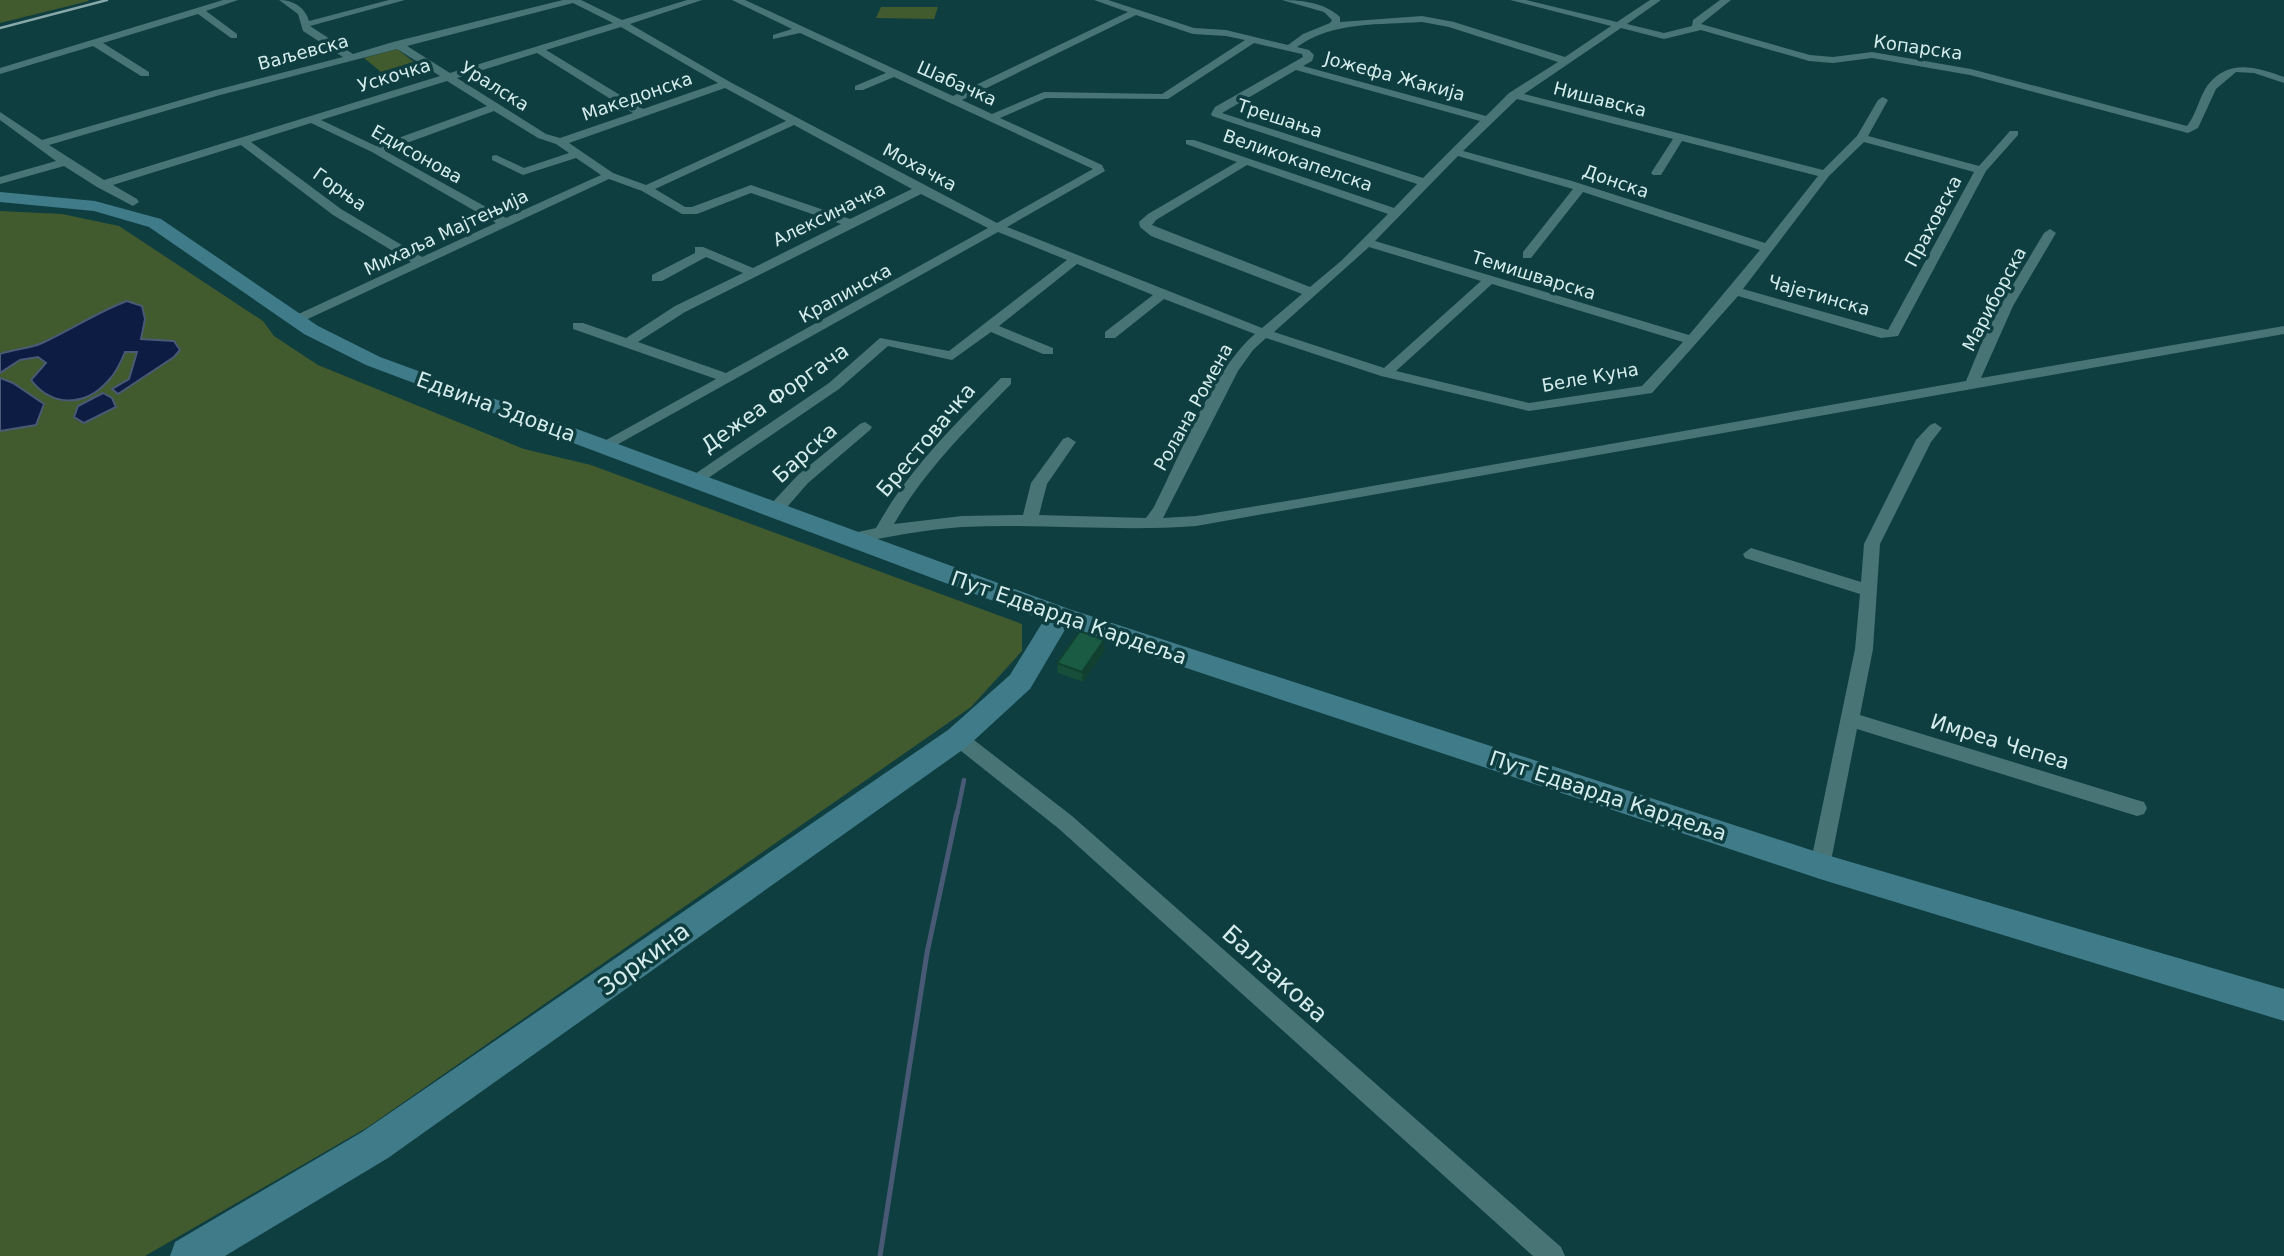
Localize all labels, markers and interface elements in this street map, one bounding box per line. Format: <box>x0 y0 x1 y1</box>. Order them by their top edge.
street label: Ваљевска <box>255 30 351 74</box>
street label: Копарска <box>1872 30 1964 64</box>
street label: Јожефа Жакија <box>1321 47 1468 105</box>
street label: Ускочка <box>355 54 433 96</box>
street label: Шабачка <box>914 56 1000 110</box>
street label: Уралска <box>457 57 533 115</box>
street label: Македонска <box>579 67 695 125</box>
street label: Нишавска <box>1551 77 1649 121</box>
street label: Трешања <box>1234 94 1325 142</box>
street label: Едисонова <box>368 120 466 188</box>
street label: Великокапелска <box>1221 125 1375 195</box>
street label: Мохачка <box>879 139 961 195</box>
street label: Донска <box>1580 160 1652 202</box>
street label: Горња <box>309 163 371 215</box>
street label: Праховска <box>1900 172 1966 270</box>
street label: Алексиначка <box>769 178 889 250</box>
street label: Михаља Мајтењија <box>360 185 532 279</box>
street label: Мариборска <box>1958 243 2030 355</box>
street label: Темишварска <box>1468 246 1599 304</box>
street label: Крапинска <box>795 259 895 327</box>
street label: Чајетинска <box>1766 270 1872 320</box>
street label: Дежеа Форгача <box>697 338 853 458</box>
street label: Ролана Ромена <box>1149 340 1237 474</box>
street label: Беле Куна <box>1540 358 1640 396</box>
street label: Едвина Здовца <box>413 367 579 447</box>
street label: Брестовачка <box>872 378 980 502</box>
street label: Барска <box>768 418 842 488</box>
street label: Пут Едварда Кардеља <box>948 566 1190 670</box>
street label: Имреа Чепеа <box>1928 709 2072 775</box>
street label: Пут Едварда Кардеља <box>1486 746 1730 846</box>
street label: Зоркина <box>593 917 695 1001</box>
street label: Балзакова <box>1217 919 1333 1029</box>

